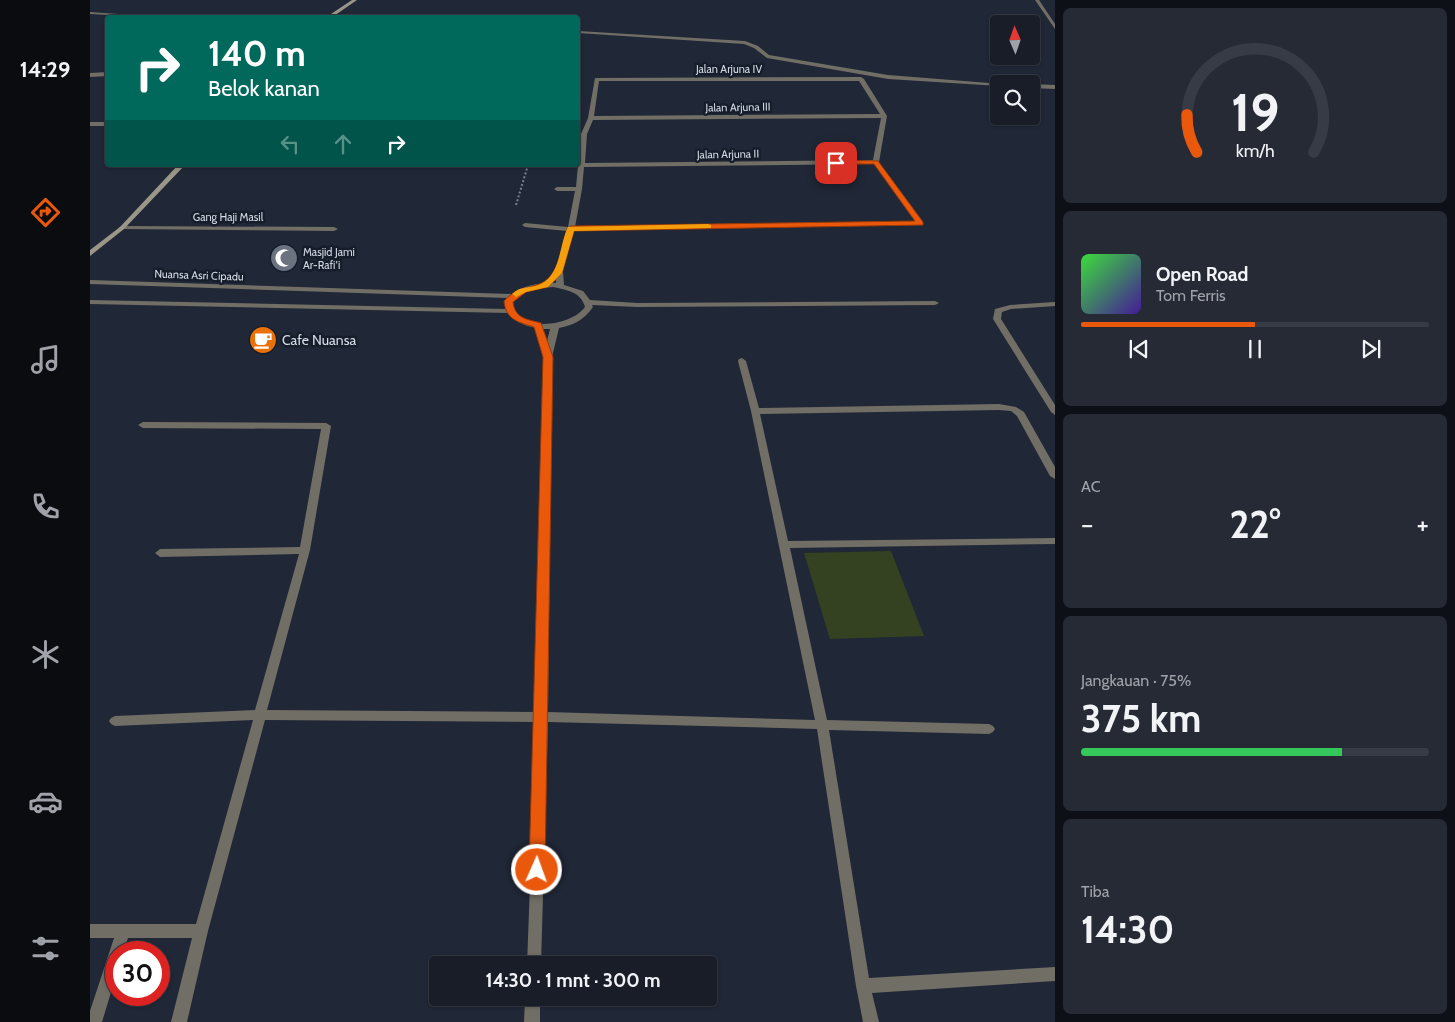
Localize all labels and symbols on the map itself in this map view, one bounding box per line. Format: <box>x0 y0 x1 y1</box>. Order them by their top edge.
north arrow <box>990 15 1040 65</box>
street label: Jalan Arjuna IV <box>695 62 762 76</box>
street label: Jalan Arjuna III <box>704 99 771 115</box>
pin <box>815 142 857 184</box>
street label: Jalan Arjuna II <box>696 146 759 162</box>
street label: Gang Haji Masil <box>193 210 264 224</box>
mosque icon: Masjid Jami Ar-Rafi'i <box>269 243 299 273</box>
place label: Masjid Jami Ar-Rafi'i <box>303 245 355 272</box>
street label: Nuansa Asri Cipadu <box>154 266 244 284</box>
cafe icon: Cafe Nuansa <box>248 325 278 355</box>
place label: Cafe Nuansa <box>282 331 356 349</box>
position arrow <box>510 843 562 895</box>
speed limit sign: 30 <box>105 941 170 1006</box>

